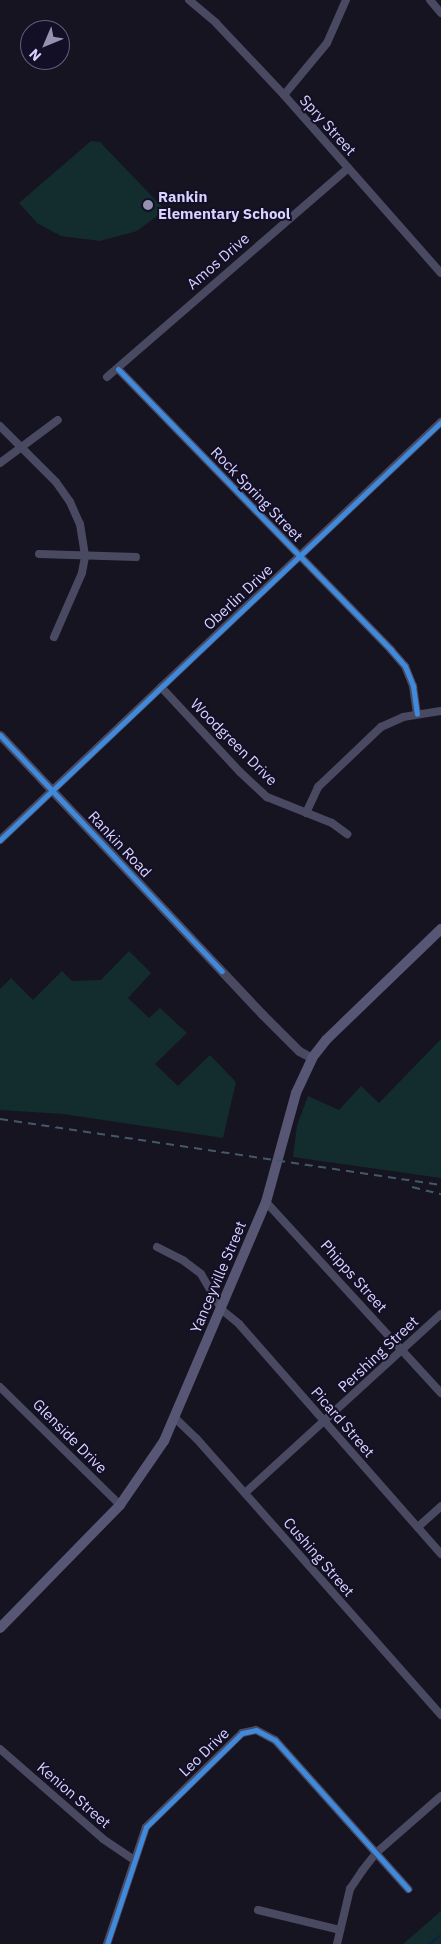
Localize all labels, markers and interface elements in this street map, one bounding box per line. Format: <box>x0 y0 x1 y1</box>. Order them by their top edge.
north arrow <box>20 20 70 70</box>
text: N <box>25 45 45 65</box>
street label: Spry Street <box>296 91 360 159</box>
place label: Rankin Elementary School <box>158 187 290 222</box>
marker: Rankin Elementary School <box>142 199 154 211</box>
street label: Amos Drive <box>183 229 253 293</box>
street label: Rock Spring Street <box>207 443 307 545</box>
street label: Oberlin Drive <box>200 560 276 634</box>
street label: Woodgreen Drive <box>187 695 281 789</box>
street label: Rankin Road <box>85 807 155 881</box>
street label: Yanceyville Street <box>186 1218 250 1336</box>
street label: Phipps Street <box>317 1236 391 1316</box>
street label: Pershing Street <box>334 1312 422 1396</box>
street label: Picard Street <box>308 1383 378 1461</box>
street label: Glenside Drive <box>29 1395 111 1477</box>
street label: Cushing Street <box>280 1514 358 1600</box>
street label: Leo Drive <box>175 1724 233 1780</box>
street label: Kenion Street <box>34 1758 114 1832</box>

